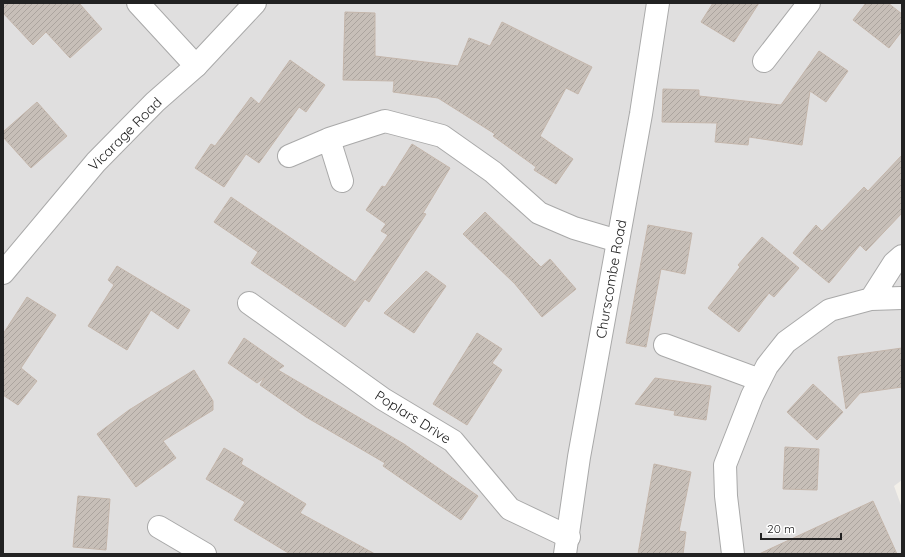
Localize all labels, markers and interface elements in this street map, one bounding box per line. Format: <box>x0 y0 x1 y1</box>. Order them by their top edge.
street label: Vicarage Road <box>84 93 166 175</box>
street label: Churscombe Road <box>592 218 630 340</box>
street label: Poplars Drive <box>372 386 454 448</box>
scale bar <box>761 515 841 541</box>
text: 20 m <box>767 521 795 536</box>

